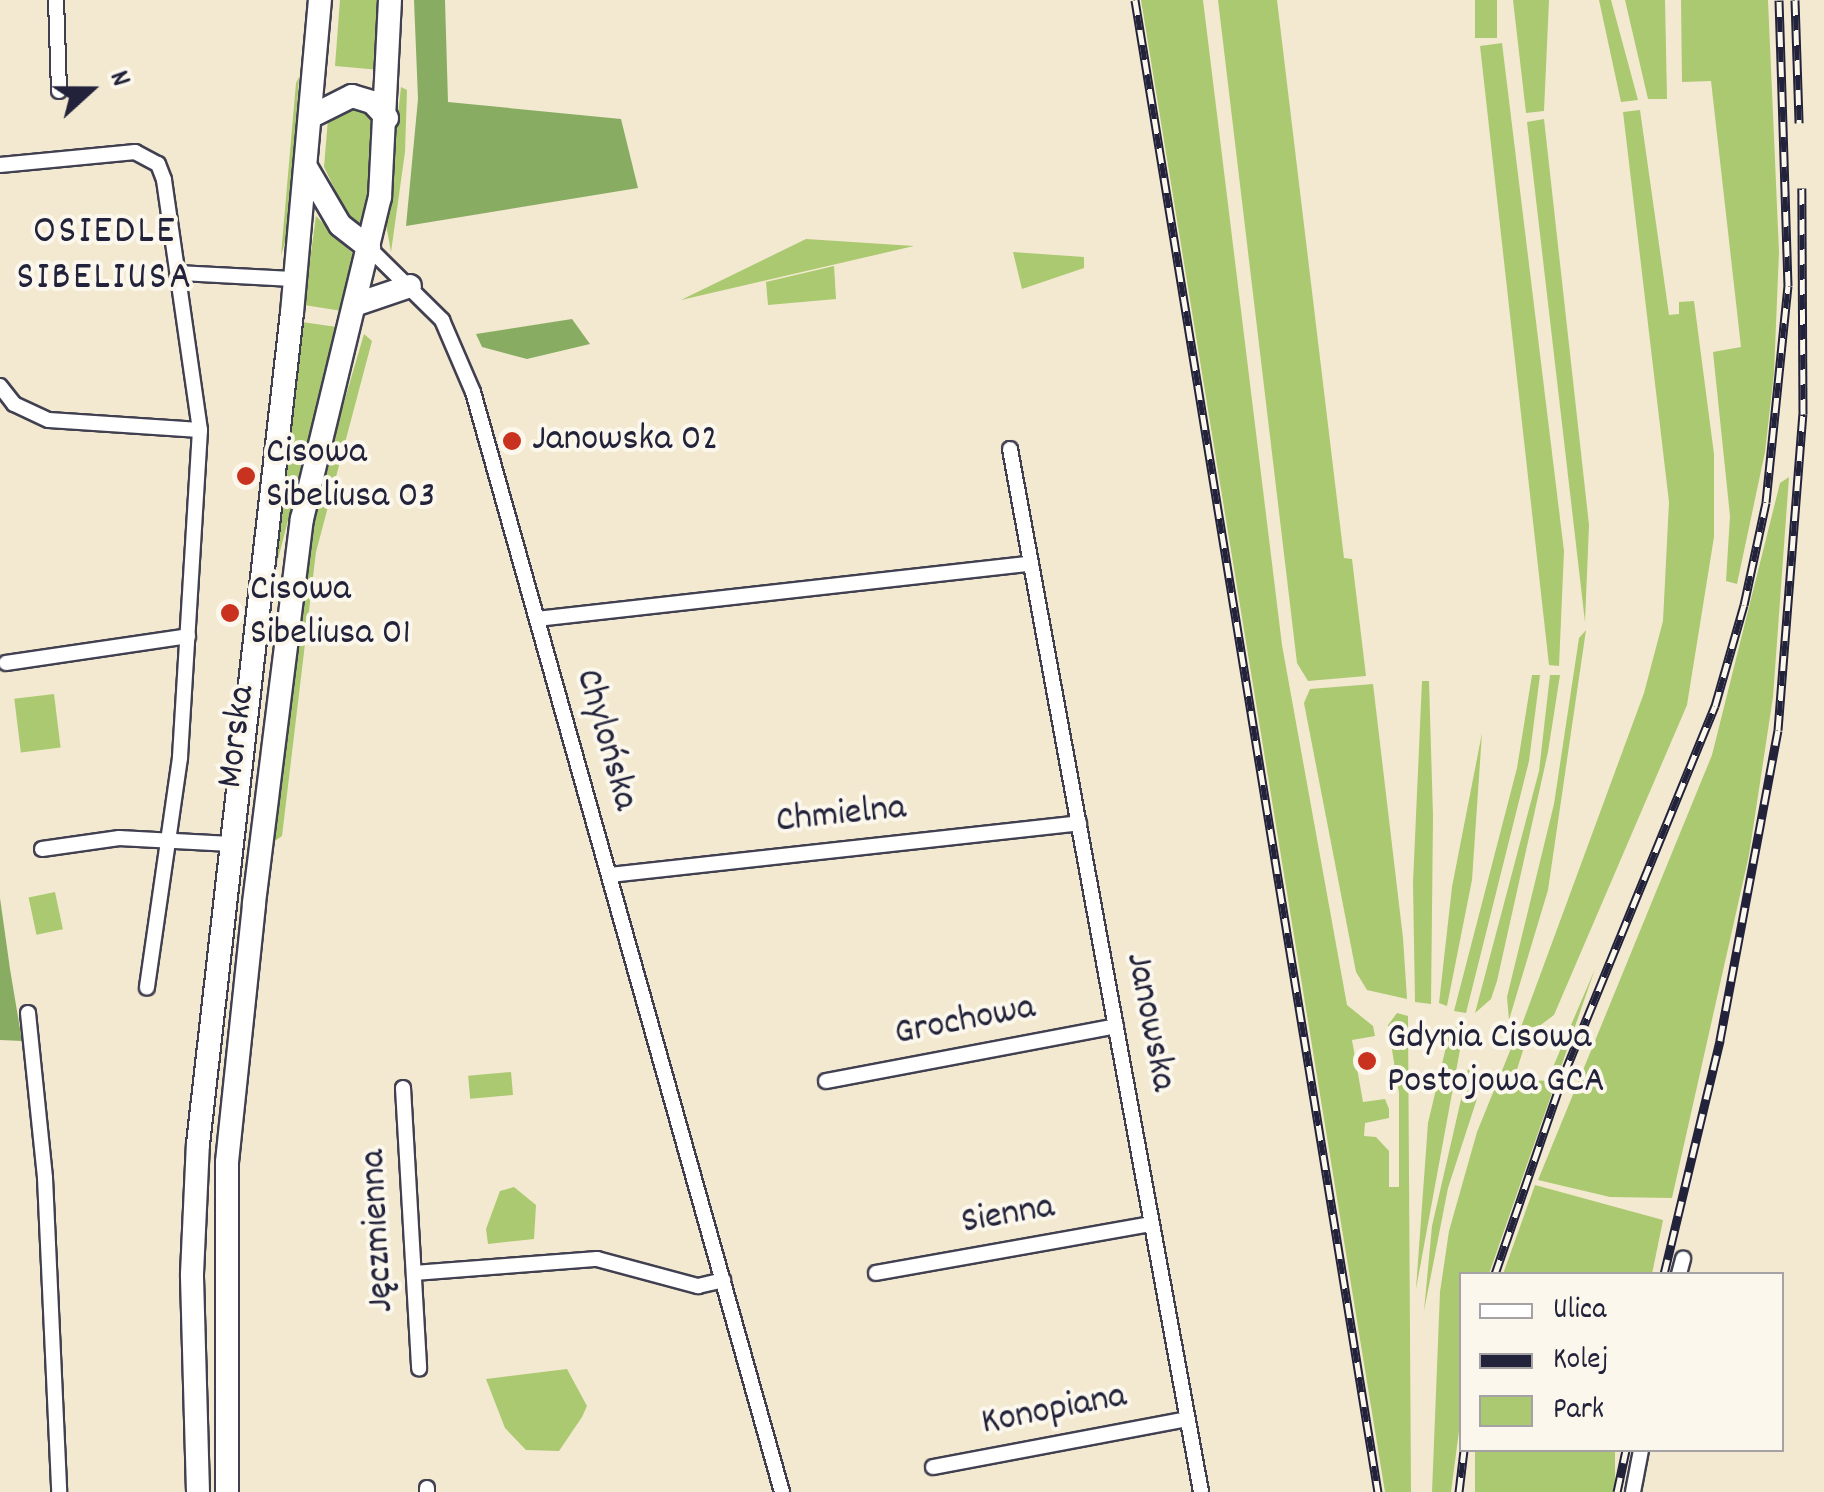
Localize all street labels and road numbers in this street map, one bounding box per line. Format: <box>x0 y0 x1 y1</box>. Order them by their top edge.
street label: Chylońska <box>563 664 647 816</box>
street label: Morska <box>209 683 267 791</box>
street label: Chmielna <box>774 787 908 845</box>
street label: Janowska <box>1113 949 1185 1095</box>
street label: Grochowa <box>891 986 1039 1058</box>
street label: Jęczmienna <box>352 1148 406 1314</box>
street label: Sienna <box>958 1185 1058 1247</box>
street label: Konopiana <box>978 1375 1130 1447</box>

